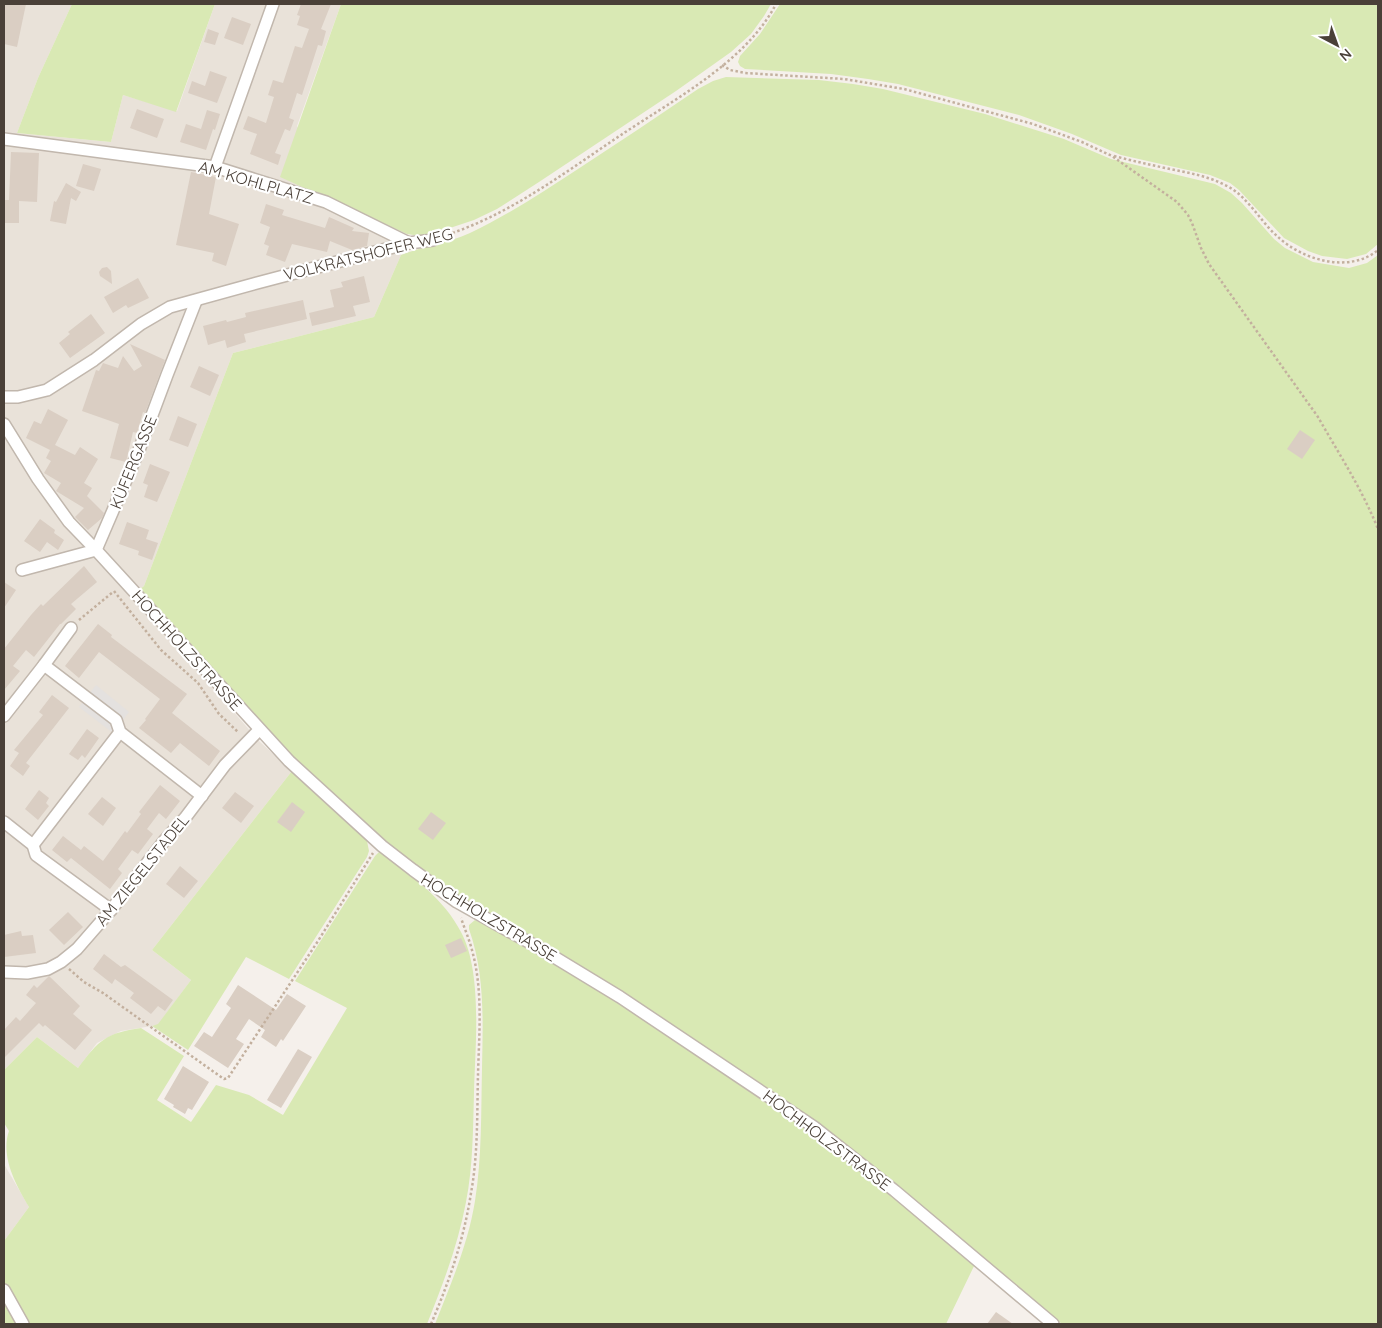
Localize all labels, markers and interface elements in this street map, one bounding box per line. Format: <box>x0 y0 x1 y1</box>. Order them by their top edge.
north arrow <box>1312 20 1362 70</box>
text: N <box>1336 45 1355 65</box>
street label: AM KOHLPLATZ <box>196 156 316 208</box>
street label: VOLKRATSHOFER WEG <box>281 223 455 285</box>
street label: KÜFERGASSE <box>105 412 161 512</box>
street label: HOCHHOLZSTRASSE <box>128 586 246 714</box>
street label: AM ZIEGELSTADEL <box>91 810 193 930</box>
street label: HOCHHOLZSTRASSE <box>417 868 561 966</box>
street label: HOCHHOLZSTRASSE <box>759 1085 895 1195</box>

